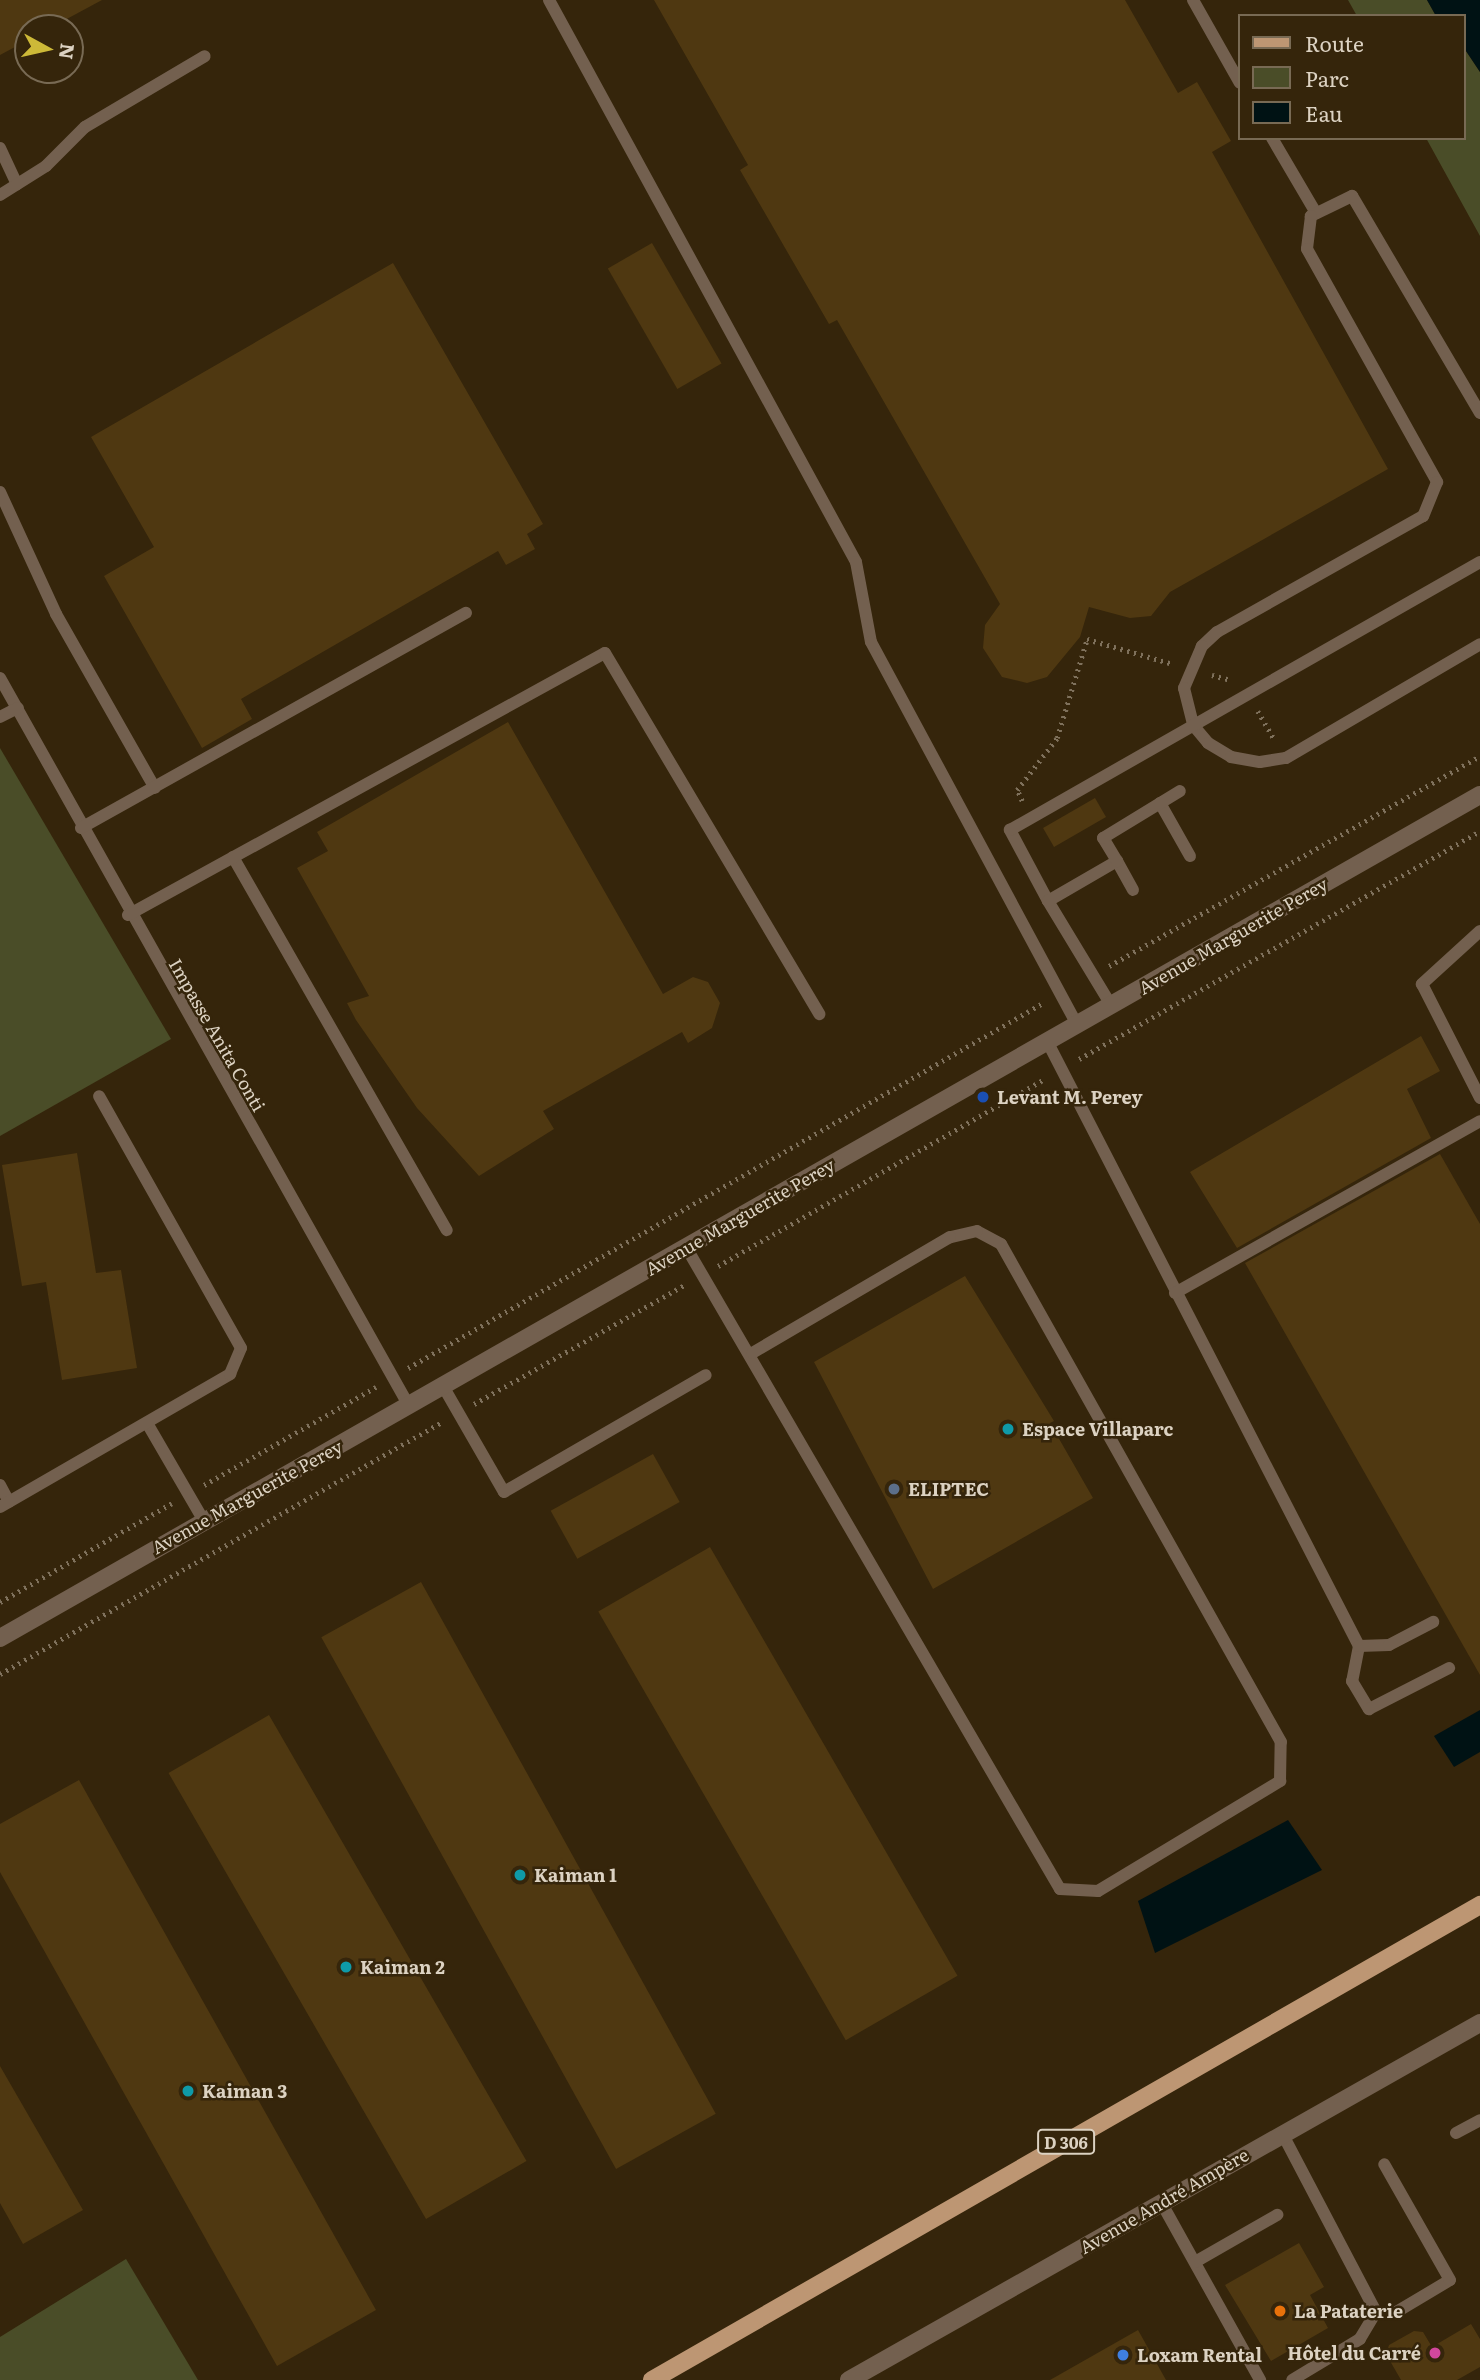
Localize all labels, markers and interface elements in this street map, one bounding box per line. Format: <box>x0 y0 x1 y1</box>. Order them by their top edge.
north arrow <box>14 14 84 84</box>
legend <box>1238 14 1466 140</box>
text: Route <box>1305 27 1364 58</box>
text: N <box>53 42 83 61</box>
text: Parc <box>1305 62 1349 93</box>
text: Eau <box>1305 97 1343 128</box>
street label: Avenue Marguerite Perey <box>1134 873 1332 999</box>
street label: Impasse Anita Conti <box>164 955 270 1115</box>
place label: Levant M. Perey <box>997 1086 1143 1108</box>
marker: Levant M. Perey <box>975 1089 991 1105</box>
street label: Avenue Marguerite Perey <box>641 1154 839 1280</box>
place label: Espace Villaparc <box>1022 1418 1173 1440</box>
marker: Espace Villaparc <box>1000 1421 1016 1437</box>
street label: Avenue Marguerite Perey <box>148 1435 346 1559</box>
place label: ELIPTEC <box>908 1478 989 1500</box>
marker: ELIPTEC <box>886 1481 902 1497</box>
place label: Kaiman 1 <box>534 1864 617 1886</box>
marker: Kaiman 1 <box>512 1867 528 1883</box>
place label: Kaiman 2 <box>360 1956 445 1978</box>
marker: Kaiman 2 <box>338 1959 354 1975</box>
place label: Kaiman 3 <box>202 2080 287 2102</box>
marker: Kaiman 3 <box>180 2083 196 2099</box>
road number: D 306 <box>1036 2130 1096 2154</box>
street label: Avenue André Ampère <box>1076 2144 1252 2258</box>
place label: La Pataterie <box>1294 2300 1403 2322</box>
marker: La Pataterie <box>1272 2303 1288 2319</box>
place label: Hôtel du Carré <box>1287 2342 1421 2364</box>
place label: Loxam Rental <box>1137 2344 1262 2366</box>
marker: Hôtel du Carré <box>1427 2345 1443 2361</box>
marker: Loxam Rental <box>1115 2347 1131 2363</box>

